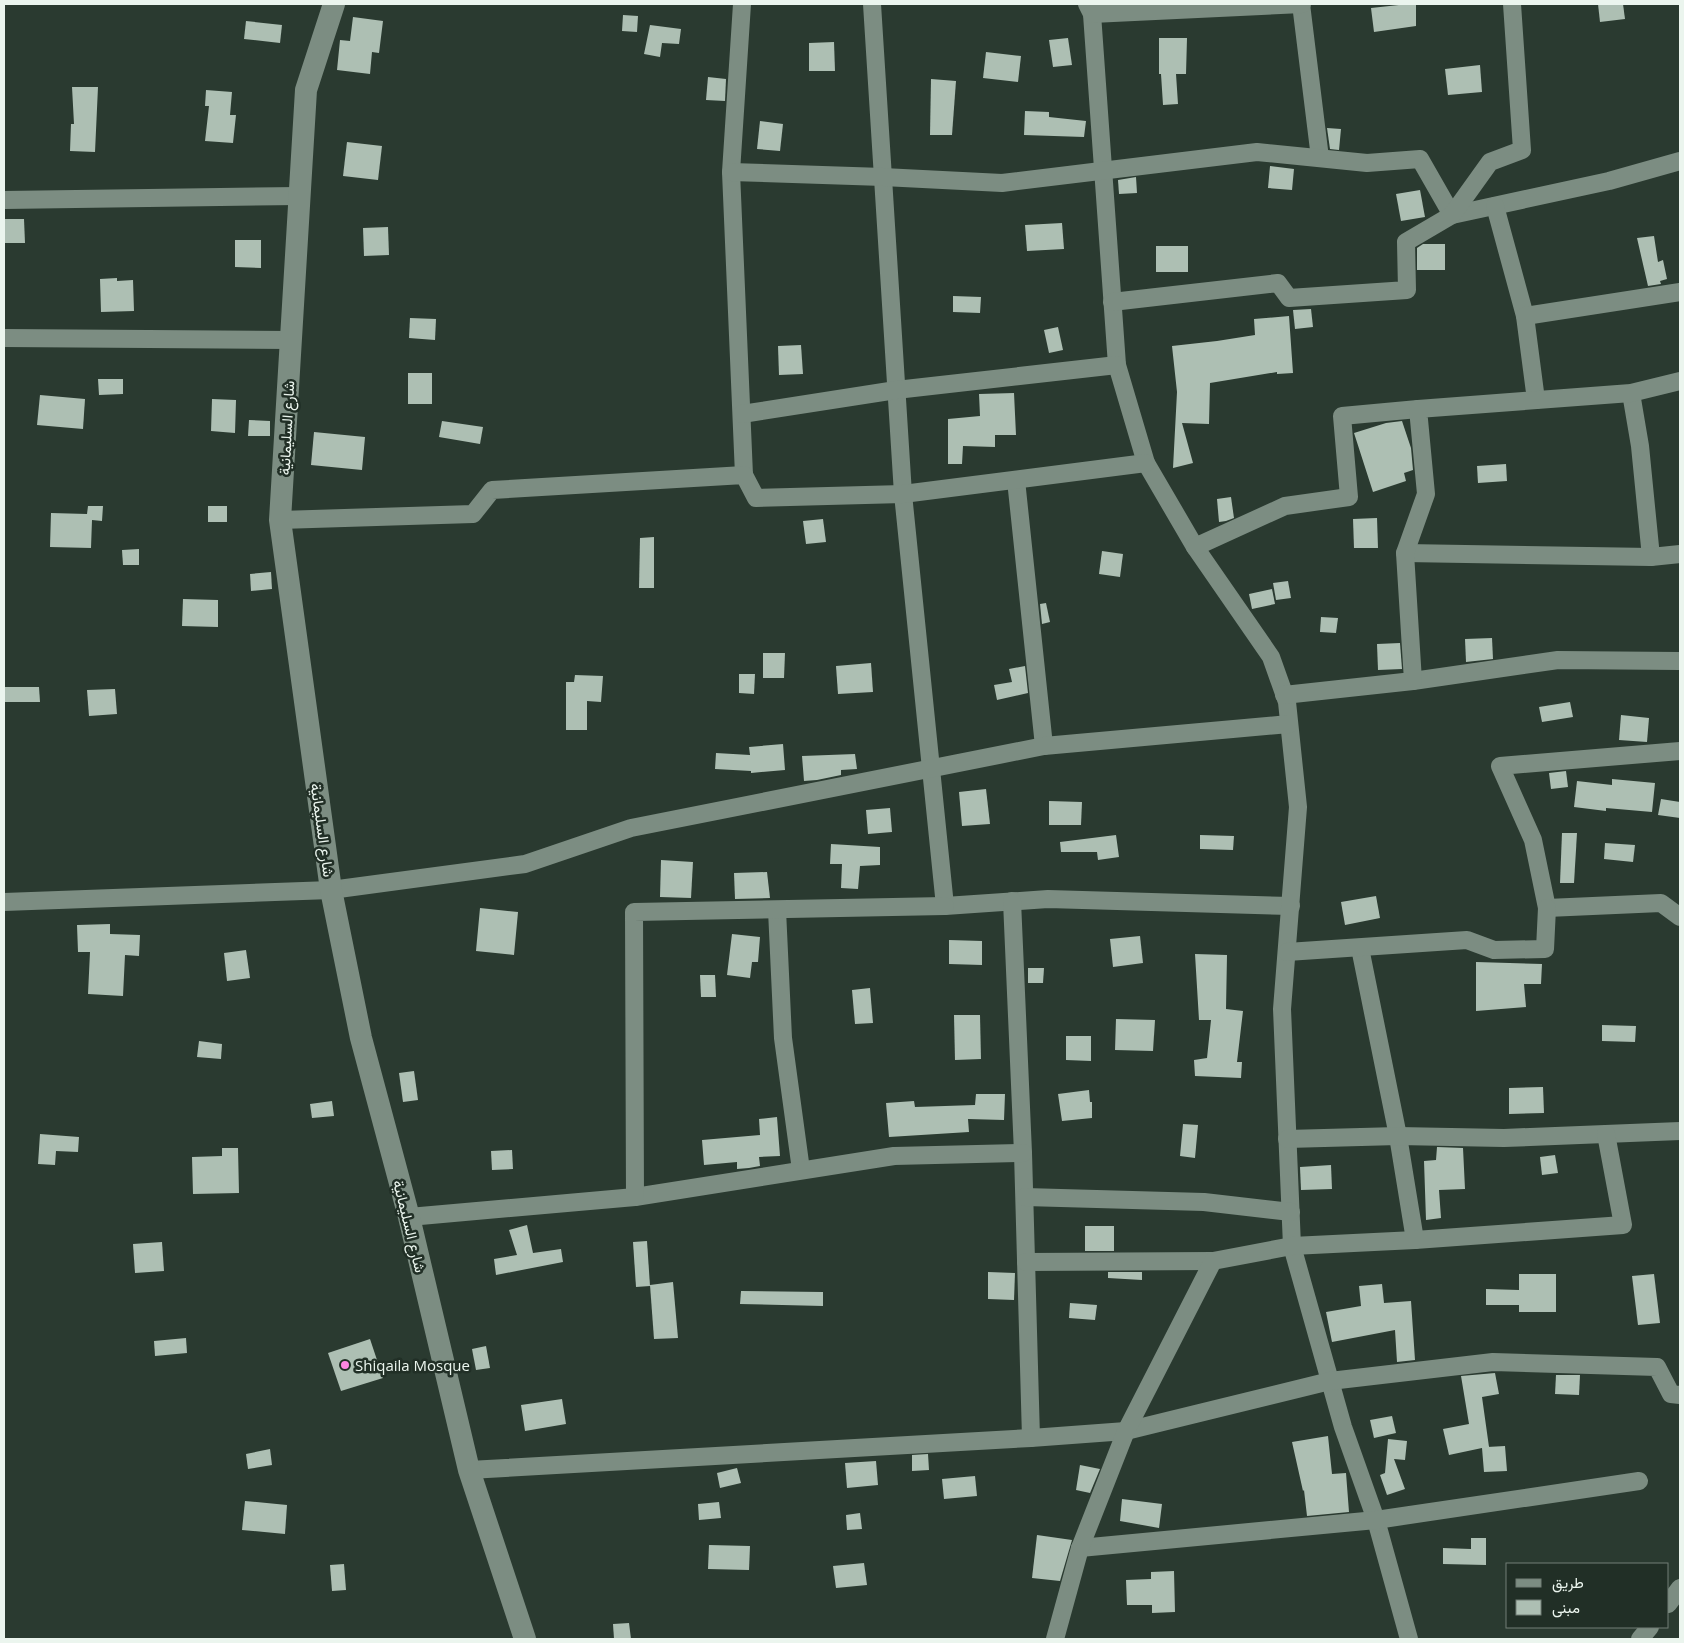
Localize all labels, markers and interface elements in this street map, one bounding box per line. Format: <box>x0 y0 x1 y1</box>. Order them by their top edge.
street label: شارع السليمانية <box>274 380 300 476</box>
street label: شارع السليمانية <box>305 782 340 879</box>
street label: شارع السليمانية <box>387 1178 431 1275</box>
place label: Shiqaila Mosque <box>355 1355 470 1375</box>
marker: Shiqaila Mosque <box>339 1359 351 1371</box>
legend <box>1506 1563 1669 1628</box>
text: طريق <box>1552 1572 1584 1593</box>
text: مبنى <box>1552 1597 1580 1618</box>

